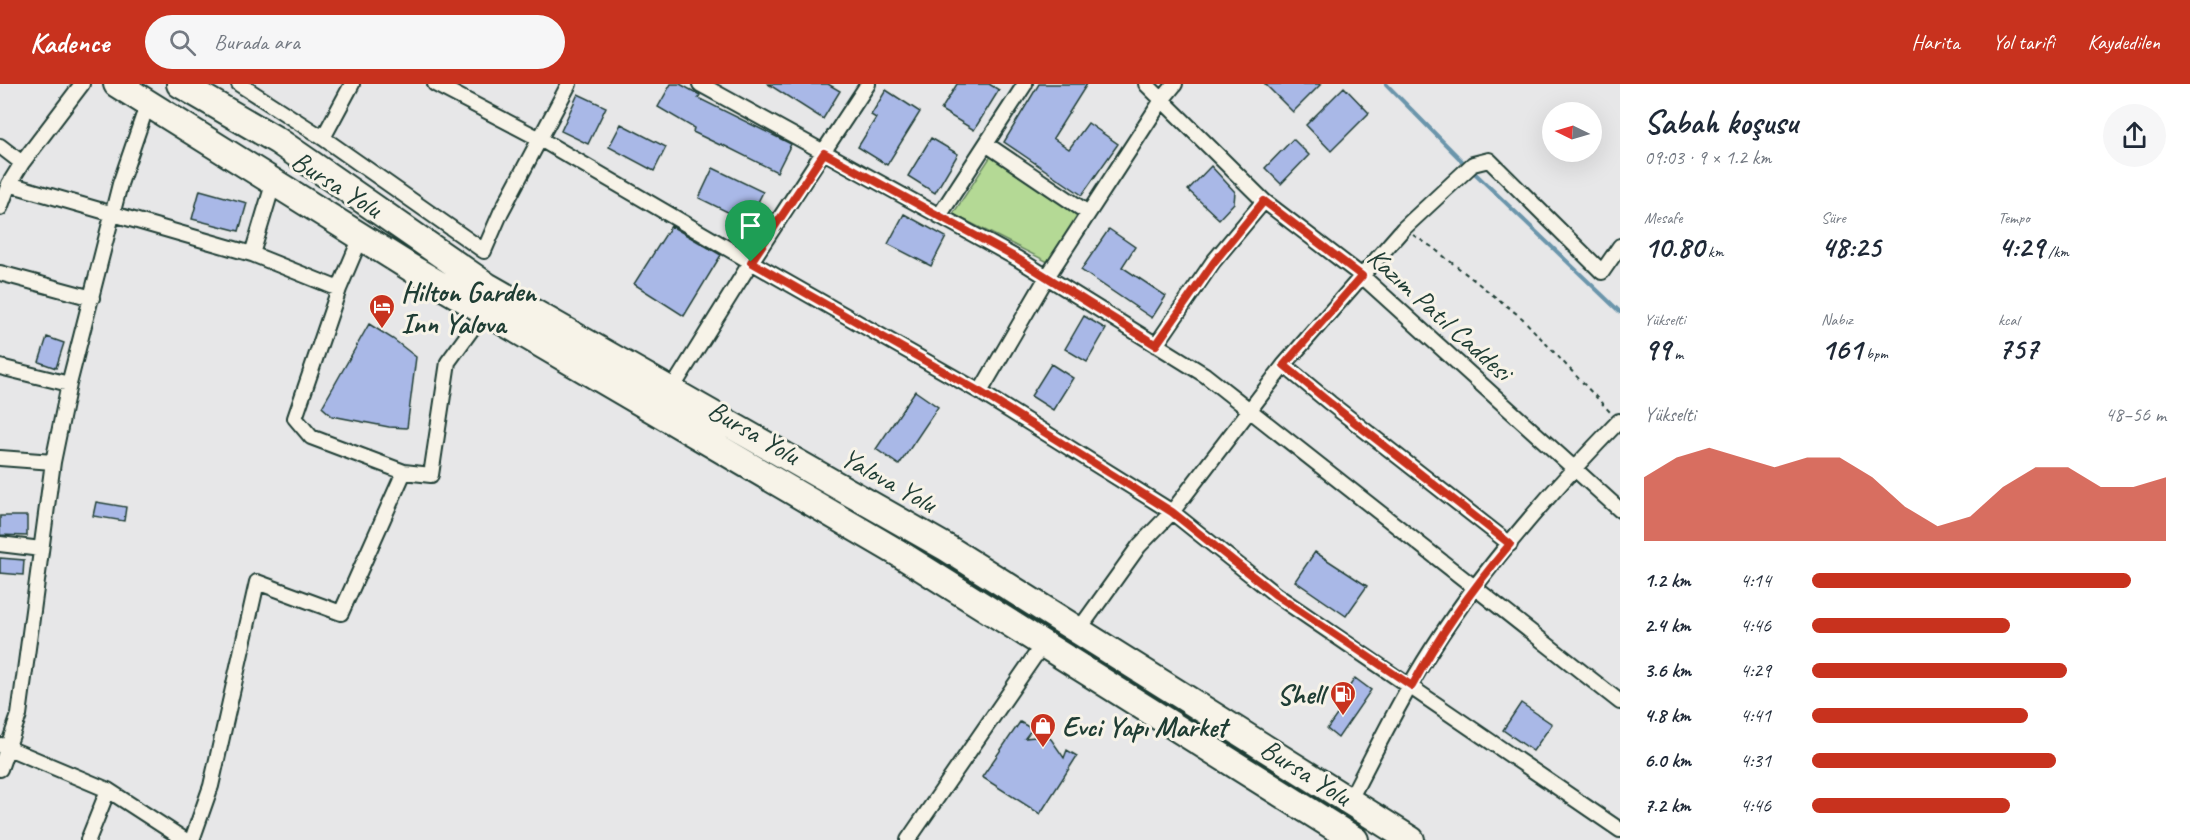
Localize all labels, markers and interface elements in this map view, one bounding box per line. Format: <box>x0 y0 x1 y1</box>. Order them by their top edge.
search box <box>145 15 565 69</box>
text: Kadence <box>30 25 109 60</box>
icon: search <box>166 26 199 59</box>
text: Burada ara <box>214 28 300 56</box>
text: Harita <box>1911 29 1960 55</box>
text: Yol tarifi <box>1993 29 2054 55</box>
text: Kaydedilen <box>2087 29 2160 55</box>
text: Sabah koşusu <box>1644 101 1798 143</box>
north arrow <box>1542 102 1602 162</box>
map controls <box>1542 102 1602 162</box>
button: share <box>2103 104 2166 167</box>
street label: Bursa Yolu <box>285 143 390 226</box>
text: 09:03 · 9 × 1.2 km <box>1644 145 1771 170</box>
pin <box>725 200 776 262</box>
text: Mesafe <box>1644 208 1682 228</box>
text: Süre <box>1821 208 1846 228</box>
text: Tempo <box>1998 208 2030 228</box>
icon: arrive <box>734 209 767 242</box>
text: 10.80 <box>1644 228 1704 266</box>
text: 48:25 <box>1821 228 1880 266</box>
text: 4:29 <box>1998 228 2044 266</box>
street label: Kazım Patıl Caddesi <box>1360 240 1523 391</box>
text: km <box>1704 242 1723 262</box>
text: /km <box>2044 242 2069 262</box>
place label: Hilton Garden Inn Yalova <box>401 274 538 341</box>
hotel icon: Hilton Garden Inn Yalova <box>367 292 397 330</box>
text: Yükselti <box>1644 310 1685 330</box>
text: Nabız <box>1821 310 1853 330</box>
text: kcal <box>1998 310 2019 330</box>
text: 99 <box>1644 330 1670 368</box>
text: 161 <box>1821 330 1862 368</box>
text: 757 <box>1998 330 2038 368</box>
text: m <box>1670 344 1683 364</box>
text: bpm <box>1862 344 1888 364</box>
street label: Bursa Yolu <box>702 392 807 473</box>
text: Yükselti <box>1644 402 1696 427</box>
text: 48–56 m <box>2105 402 2166 427</box>
street label: Yalova Yolu <box>835 439 944 521</box>
text: 1.2 km <box>1644 568 1691 593</box>
text: 4:14 <box>1740 568 1771 593</box>
text: 2.4 km <box>1644 613 1691 638</box>
text: 4:46 <box>1740 613 1771 638</box>
text: 3.6 km <box>1644 658 1691 683</box>
text: 4:29 <box>1740 658 1771 683</box>
place label: Shell <box>1277 677 1329 712</box>
fuel station icon: Shell <box>1328 679 1358 717</box>
text: 4.8 km <box>1644 703 1691 728</box>
text: 4:41 <box>1740 703 1771 728</box>
place label: Evci Yapı Market <box>1062 709 1231 744</box>
shop icon: Evci Yapı Market <box>1028 711 1058 749</box>
street label: Bursa Yolu <box>1254 731 1359 814</box>
text: 6.0 km <box>1644 748 1691 773</box>
text: 4:31 <box>1740 748 1771 773</box>
text: 7.2 km <box>1644 793 1690 818</box>
text: 4:46 <box>1740 793 1771 818</box>

